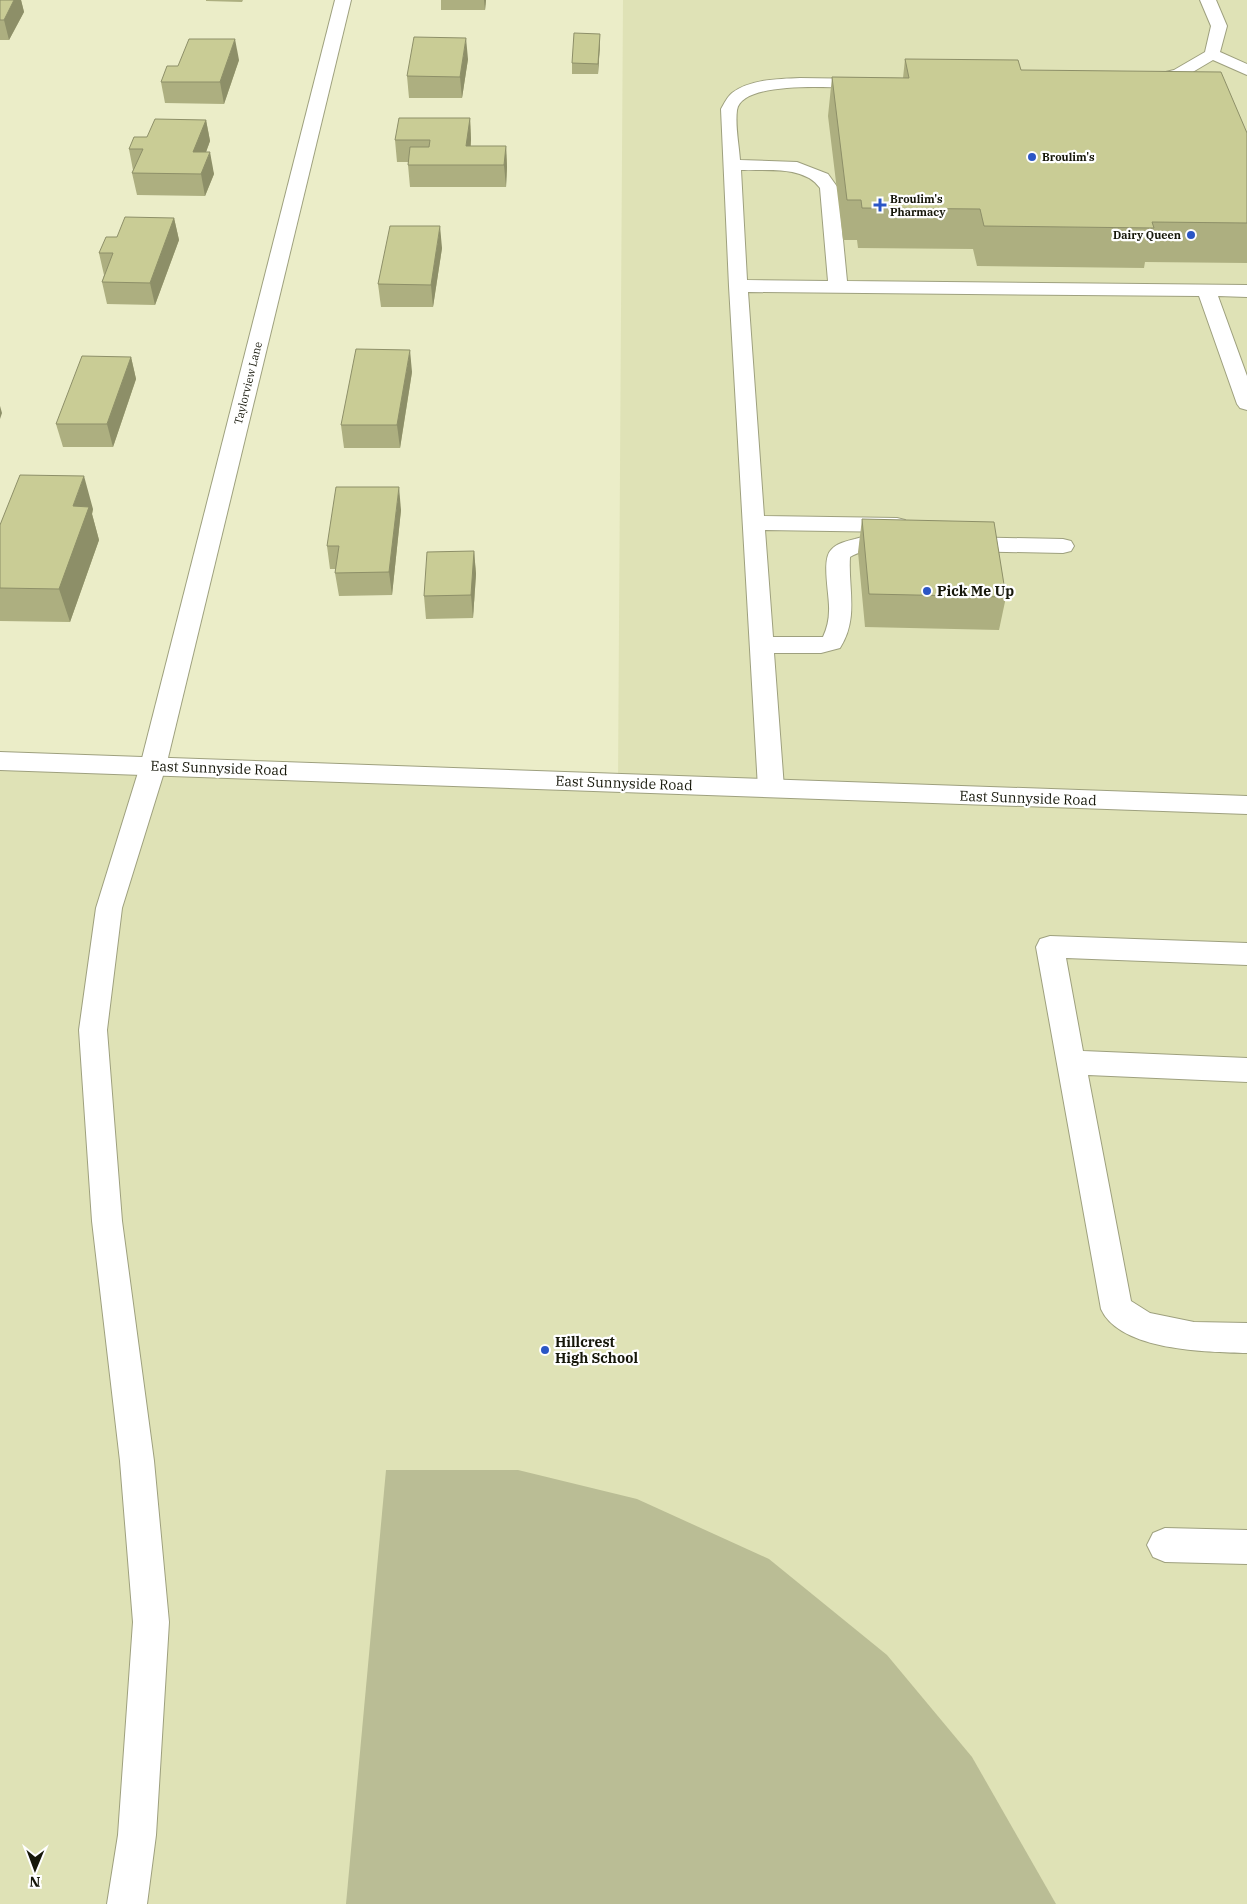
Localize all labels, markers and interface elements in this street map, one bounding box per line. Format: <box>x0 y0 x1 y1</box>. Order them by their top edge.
place label: Broulim's <box>1042 150 1095 164</box>
marker: Broulim's <box>1026 151 1038 163</box>
place label: Broulim's Pharmacy <box>890 192 946 219</box>
marker: Broulim's Pharmacy <box>874 199 886 211</box>
place label: Dairy Queen <box>1113 228 1181 242</box>
marker: Dairy Queen <box>1185 229 1197 241</box>
street label: Taylorview Lane <box>231 340 265 426</box>
place label: Pick Me Up <box>937 582 1014 600</box>
marker: Pick Me Up <box>921 585 933 597</box>
street label: East Sunnyside Road <box>150 757 288 779</box>
street label: East Sunnyside Road <box>555 772 693 794</box>
street label: East Sunnyside Road <box>959 787 1097 809</box>
place label: Hillcrest High School <box>555 1333 638 1367</box>
marker: Hillcrest High School <box>539 1344 551 1356</box>
north arrow <box>10 1844 60 1894</box>
text: N <box>29 1873 40 1891</box>

